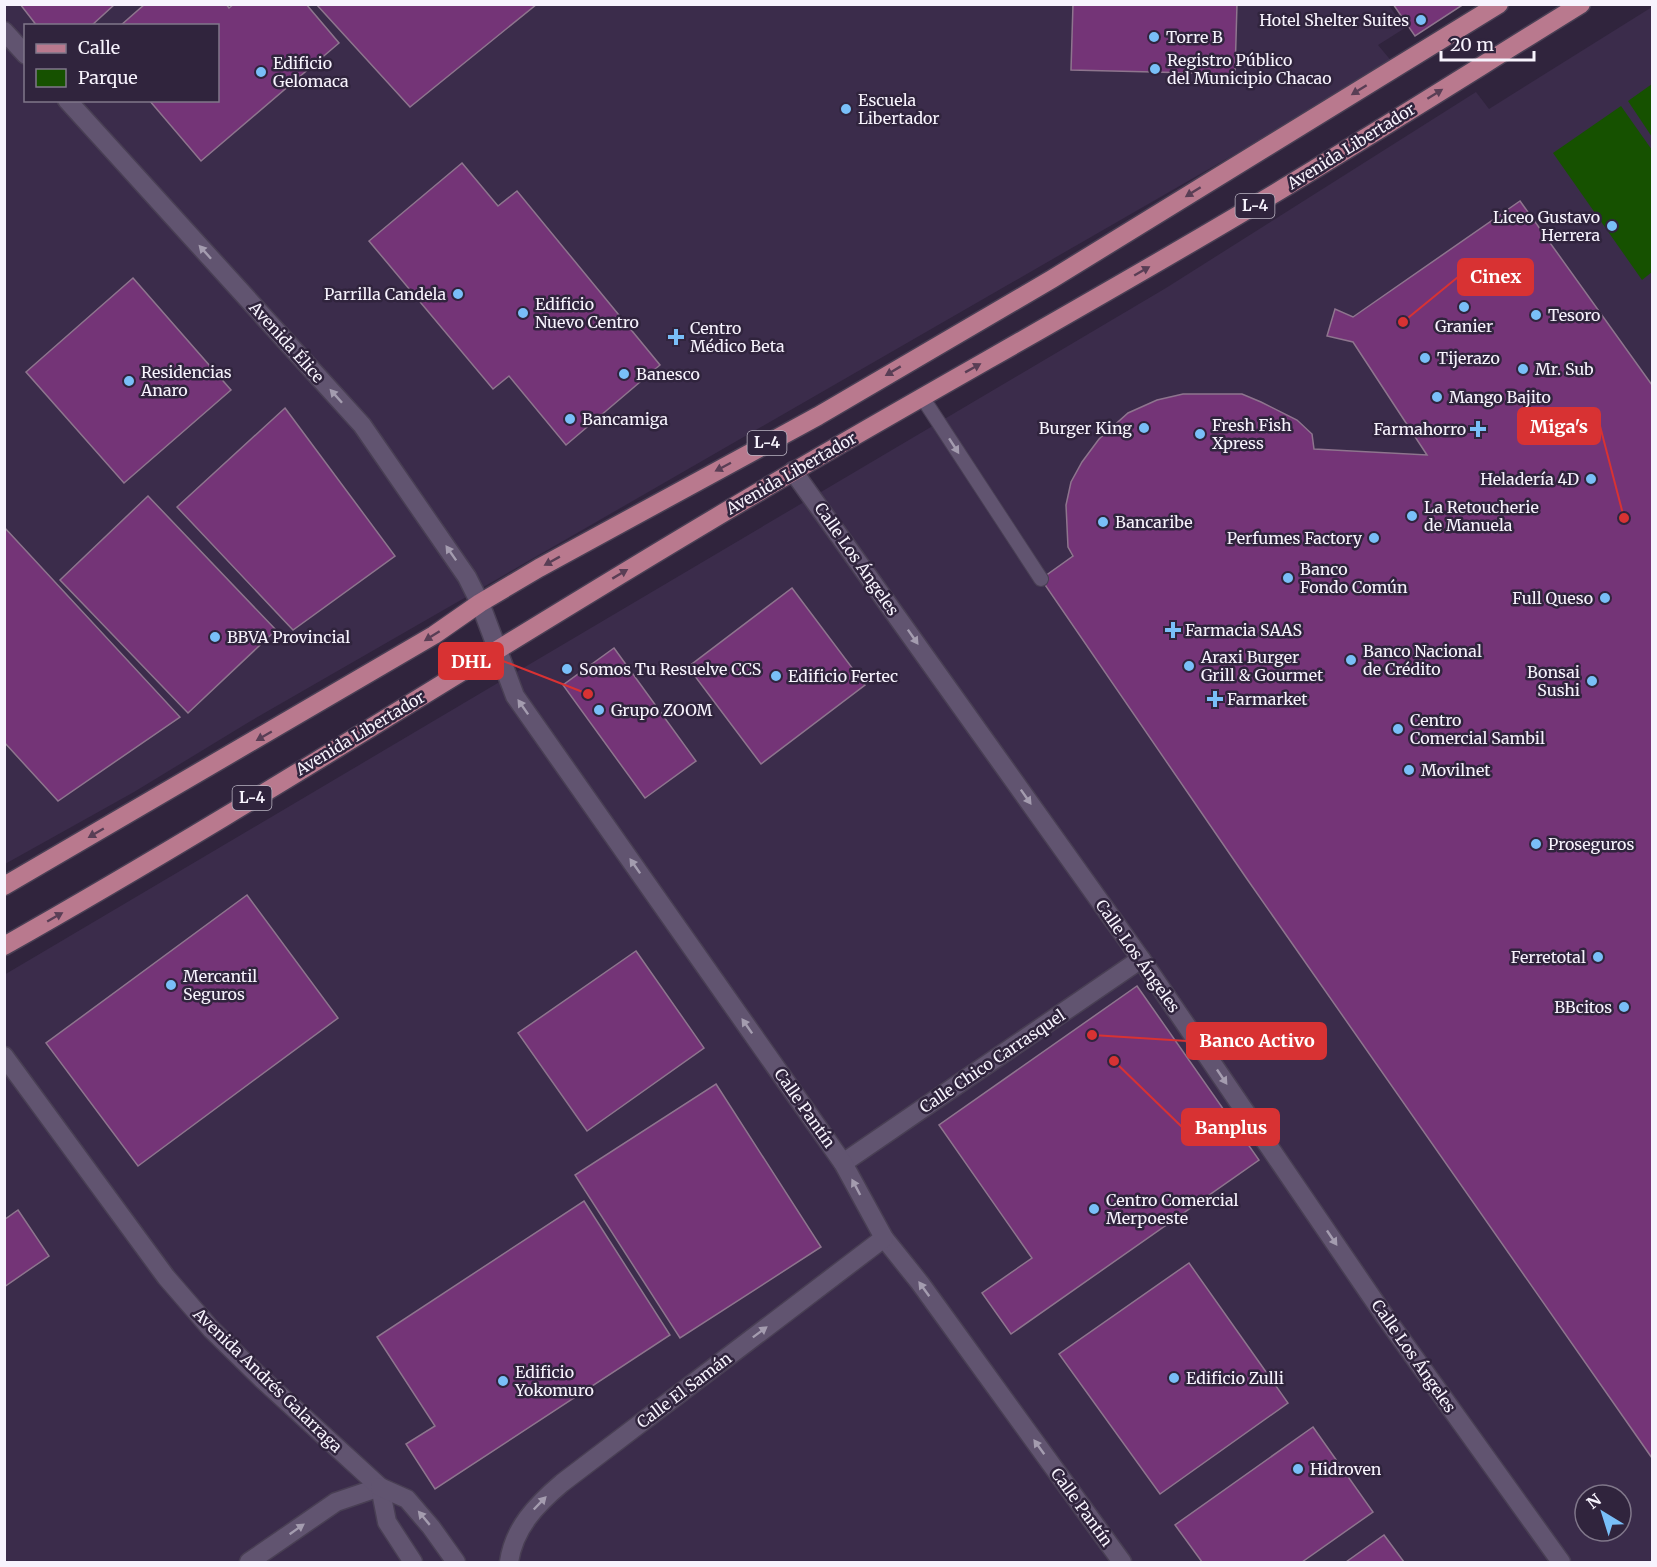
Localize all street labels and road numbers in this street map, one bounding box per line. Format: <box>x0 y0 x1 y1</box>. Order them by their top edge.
street label: Avenida Libertador <box>1283 99 1419 194</box>
road number: L-4 <box>1236 194 1274 218</box>
street label: Avenida Élice <box>245 297 329 387</box>
street label: Avenida Libertador <box>721 428 860 519</box>
road number: L-4 <box>748 431 786 455</box>
street label: Calle Los Ángeles <box>811 499 903 619</box>
street label: Avenida Libertador <box>291 687 428 780</box>
road number: L-4 <box>232 786 272 810</box>
street label: Calle Los Ángeles <box>1092 896 1184 1016</box>
street label: Calle Chico Carrasquel <box>915 1005 1069 1117</box>
street label: Calle Pantín <box>770 1064 840 1152</box>
street label: Calle Los Ángeles <box>1368 1296 1460 1416</box>
street label: Avenida Andrés Galarraga <box>189 1303 347 1457</box>
street label: Calle El Samán <box>633 1348 736 1432</box>
street label: Calle Pantín <box>1047 1464 1117 1551</box>

